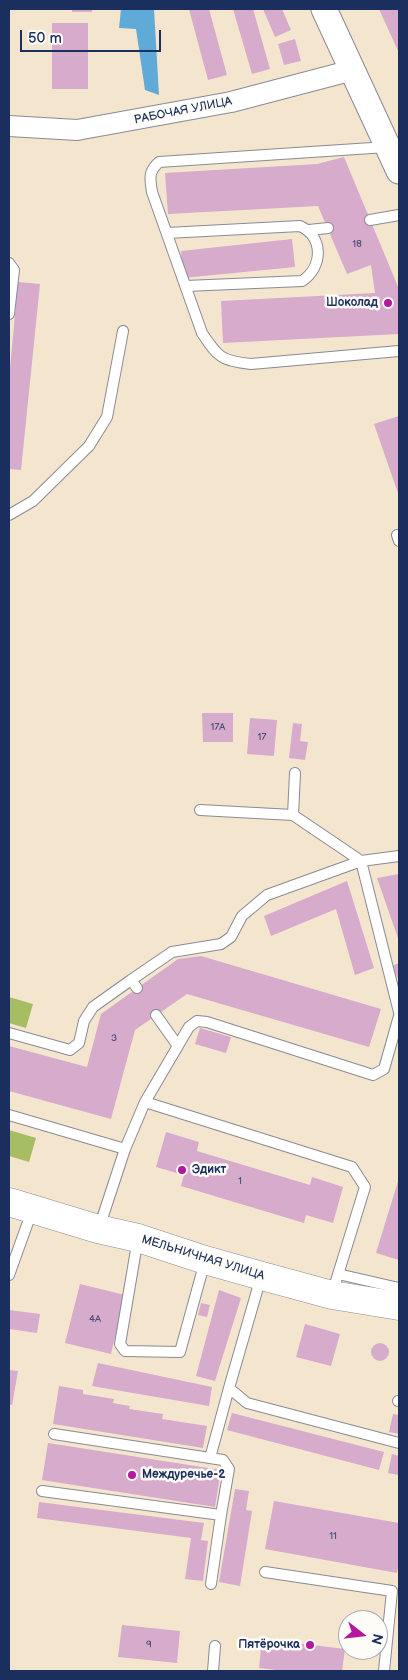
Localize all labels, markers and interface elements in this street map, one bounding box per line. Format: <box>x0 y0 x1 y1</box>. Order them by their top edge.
scale bar <box>22 20 164 52</box>
text: 50 m <box>28 29 62 48</box>
street label: РАБОЧАЯ УЛИЦА <box>133 94 233 128</box>
house number: 18 <box>352 238 362 250</box>
place label: Шоколад <box>326 296 378 310</box>
marker: Шоколад <box>382 297 394 309</box>
house number: 17А <box>211 721 225 733</box>
house number: 17 <box>258 731 266 743</box>
house number: 3 <box>111 1032 117 1044</box>
place label: Эдикт <box>192 1163 226 1177</box>
marker: Эдикт <box>176 1164 188 1176</box>
house number: 1 <box>238 1175 242 1187</box>
street label: МЕЛЬНИЧНАЯ УЛИЦА <box>140 1232 266 1284</box>
house number: 4А <box>89 1313 101 1325</box>
place label: Междуречье-2 <box>142 1468 225 1482</box>
marker: Междуречье-2 <box>126 1469 138 1481</box>
house number: 11 <box>329 1530 337 1542</box>
north arrow <box>338 1610 388 1660</box>
text: N <box>367 1632 387 1646</box>
house number: 9 <box>146 1638 152 1650</box>
place label: Пятёрочка <box>238 1638 300 1652</box>
marker: Пятёрочка <box>304 1639 316 1651</box>

